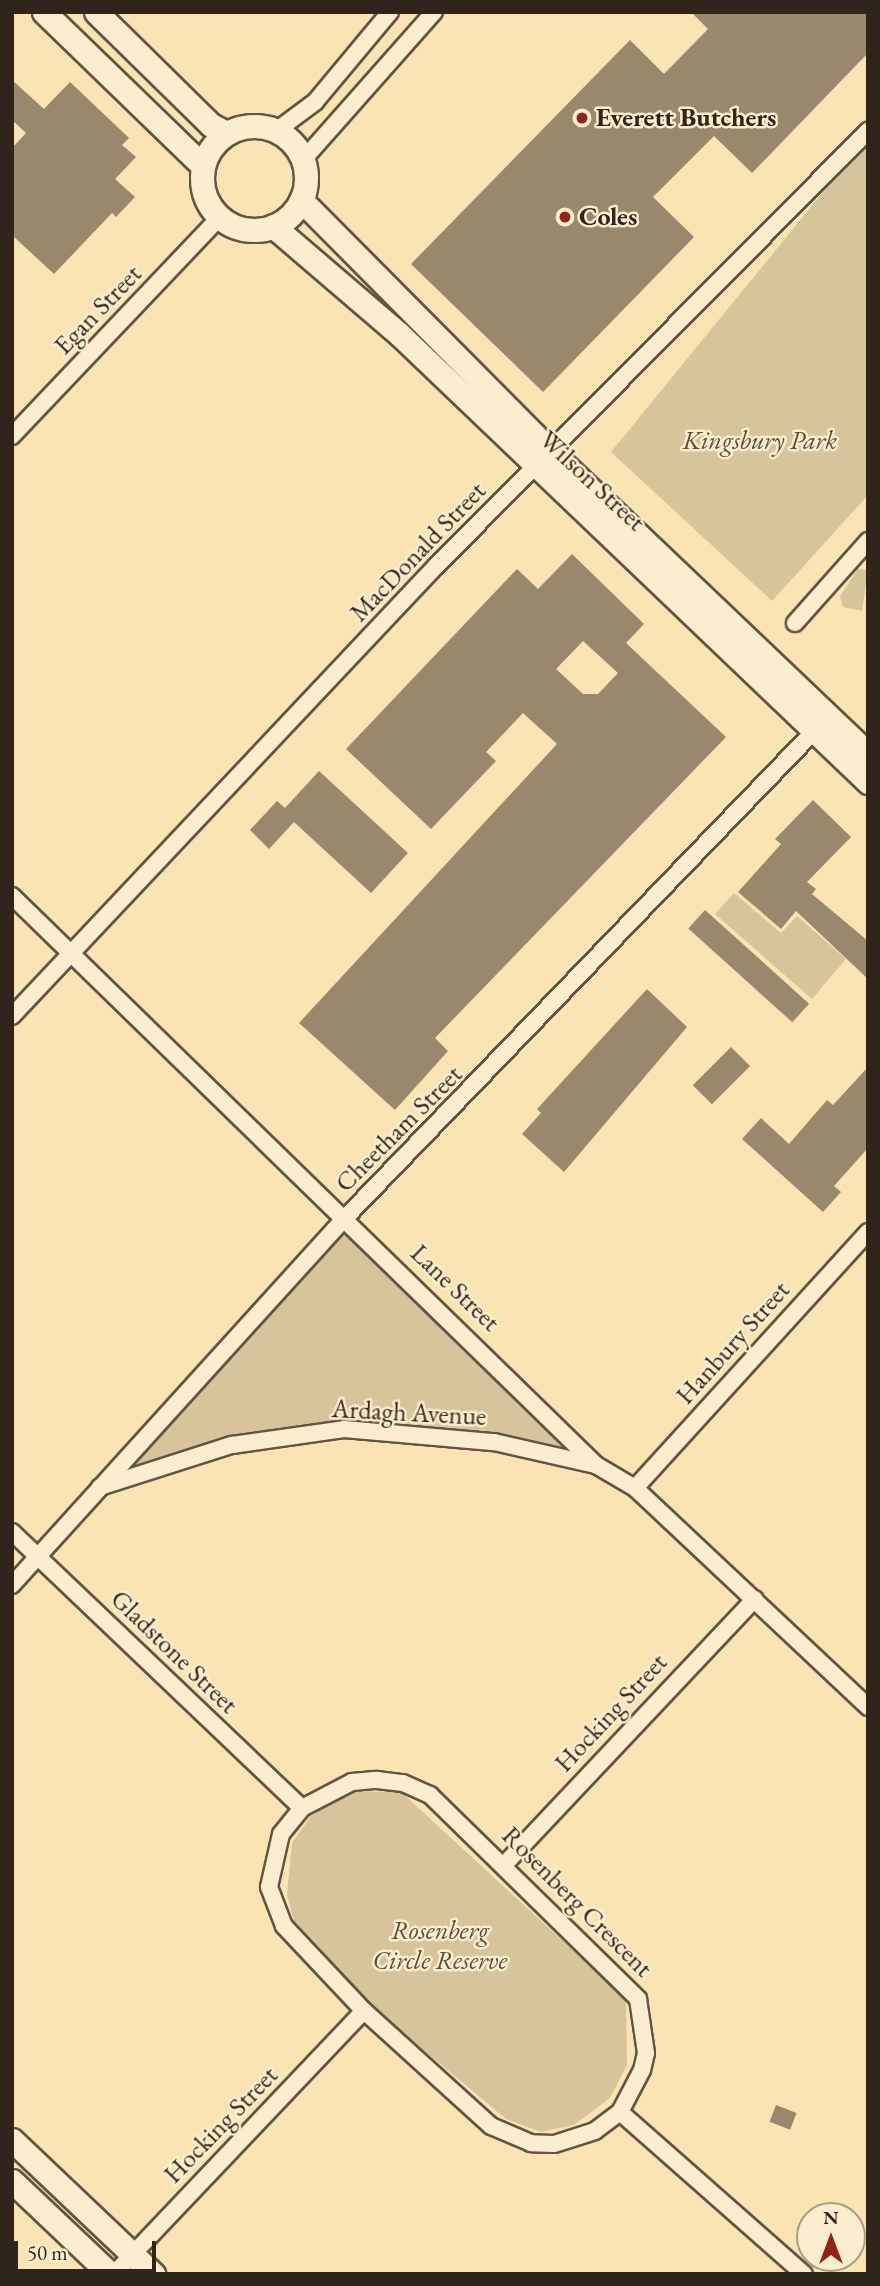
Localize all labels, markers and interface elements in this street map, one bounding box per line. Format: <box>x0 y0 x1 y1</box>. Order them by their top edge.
place label: Everett Butchers <box>596 102 776 134</box>
marker: Everett Butchers <box>574 110 590 126</box>
place label: Coles <box>579 201 637 233</box>
marker: Coles <box>557 209 573 225</box>
street label: Egan Street <box>48 259 148 361</box>
street label: Wilson Street <box>533 424 651 538</box>
park label: Kingsbury Park <box>683 425 837 457</box>
street label: MacDonald Street <box>344 476 492 628</box>
street label: Cheetham Street <box>329 1059 469 1199</box>
street label: Lane Street <box>404 1238 506 1338</box>
street label: Hanbury Street <box>670 1275 796 1411</box>
street label: Ardagh Avenue <box>331 1393 487 1433</box>
street label: Gladstone Street <box>104 1584 244 1720</box>
street label: Hocking Street <box>548 1647 674 1779</box>
street label: Rosenberg Crescent <box>495 1820 659 1984</box>
park label: Rosenberg Circle Reserve <box>373 1915 507 1976</box>
street label: Hocking Street <box>158 2060 284 2190</box>
north arrow <box>796 2202 866 2272</box>
text: N <box>823 2205 839 2230</box>
scale bar <box>18 2226 159 2270</box>
text: 50 m <box>27 2239 68 2266</box>

